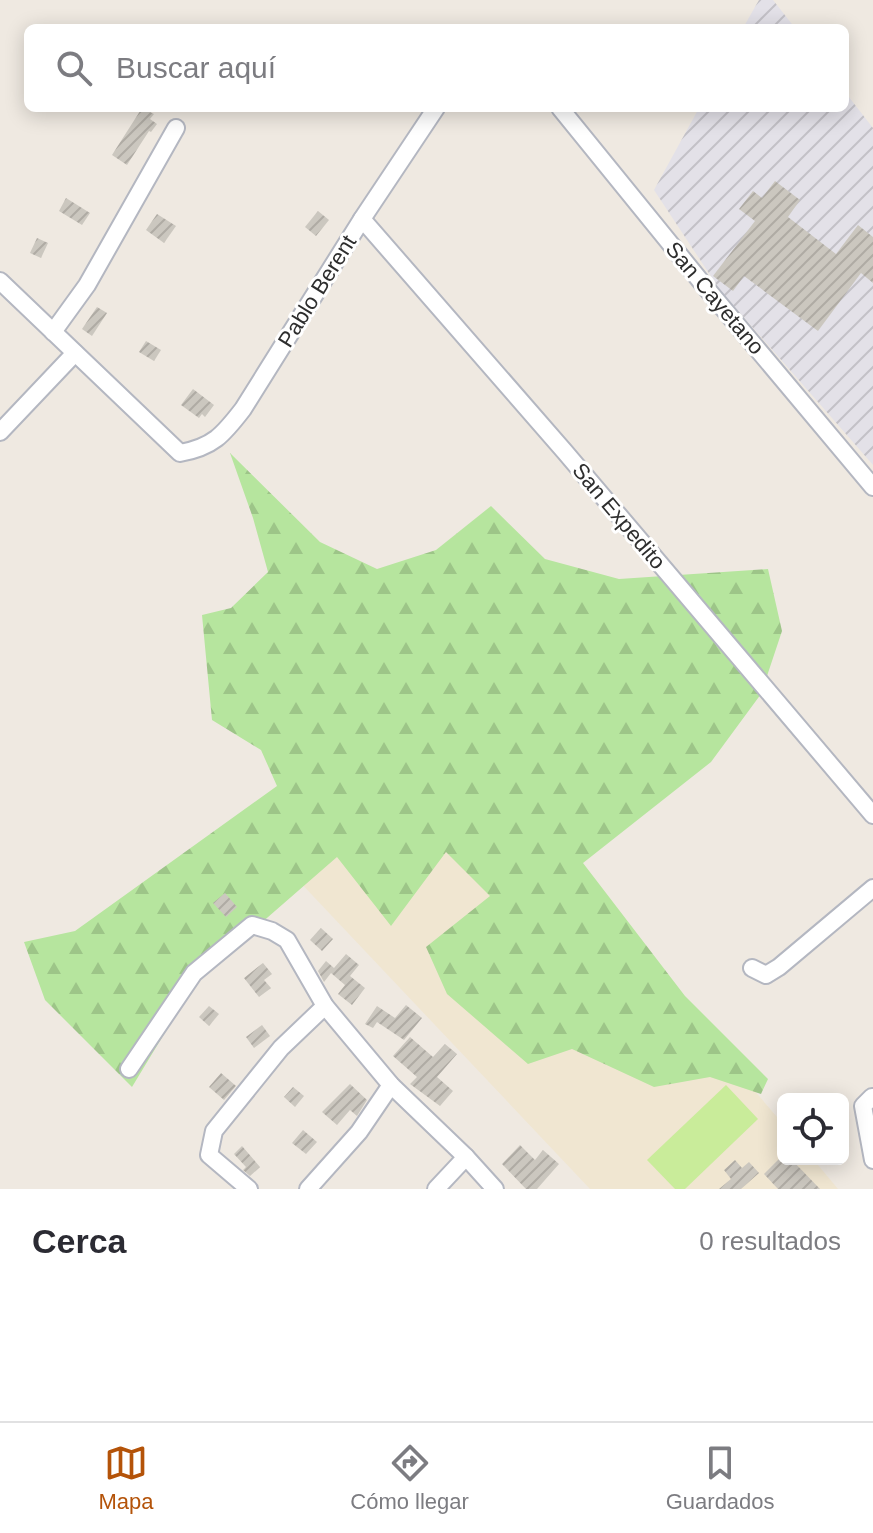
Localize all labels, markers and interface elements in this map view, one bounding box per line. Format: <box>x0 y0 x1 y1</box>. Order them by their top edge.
search box <box>24 24 849 112</box>
icon: search <box>52 46 96 90</box>
text: Buscar aquí <box>116 51 276 84</box>
street label: Pablo Berent <box>273 230 361 352</box>
street label: San Cayetano <box>661 237 769 359</box>
street label: San Expedito <box>567 458 671 574</box>
map controls <box>777 1093 849 1165</box>
button: locate <box>777 1093 849 1165</box>
text: Cerca <box>32 1222 127 1260</box>
text: 0 resultados <box>699 1226 841 1256</box>
tab: Mapa <box>98 1441 153 1515</box>
tab: Cómo llegar <box>350 1441 469 1515</box>
tab: Guardados <box>666 1441 775 1515</box>

